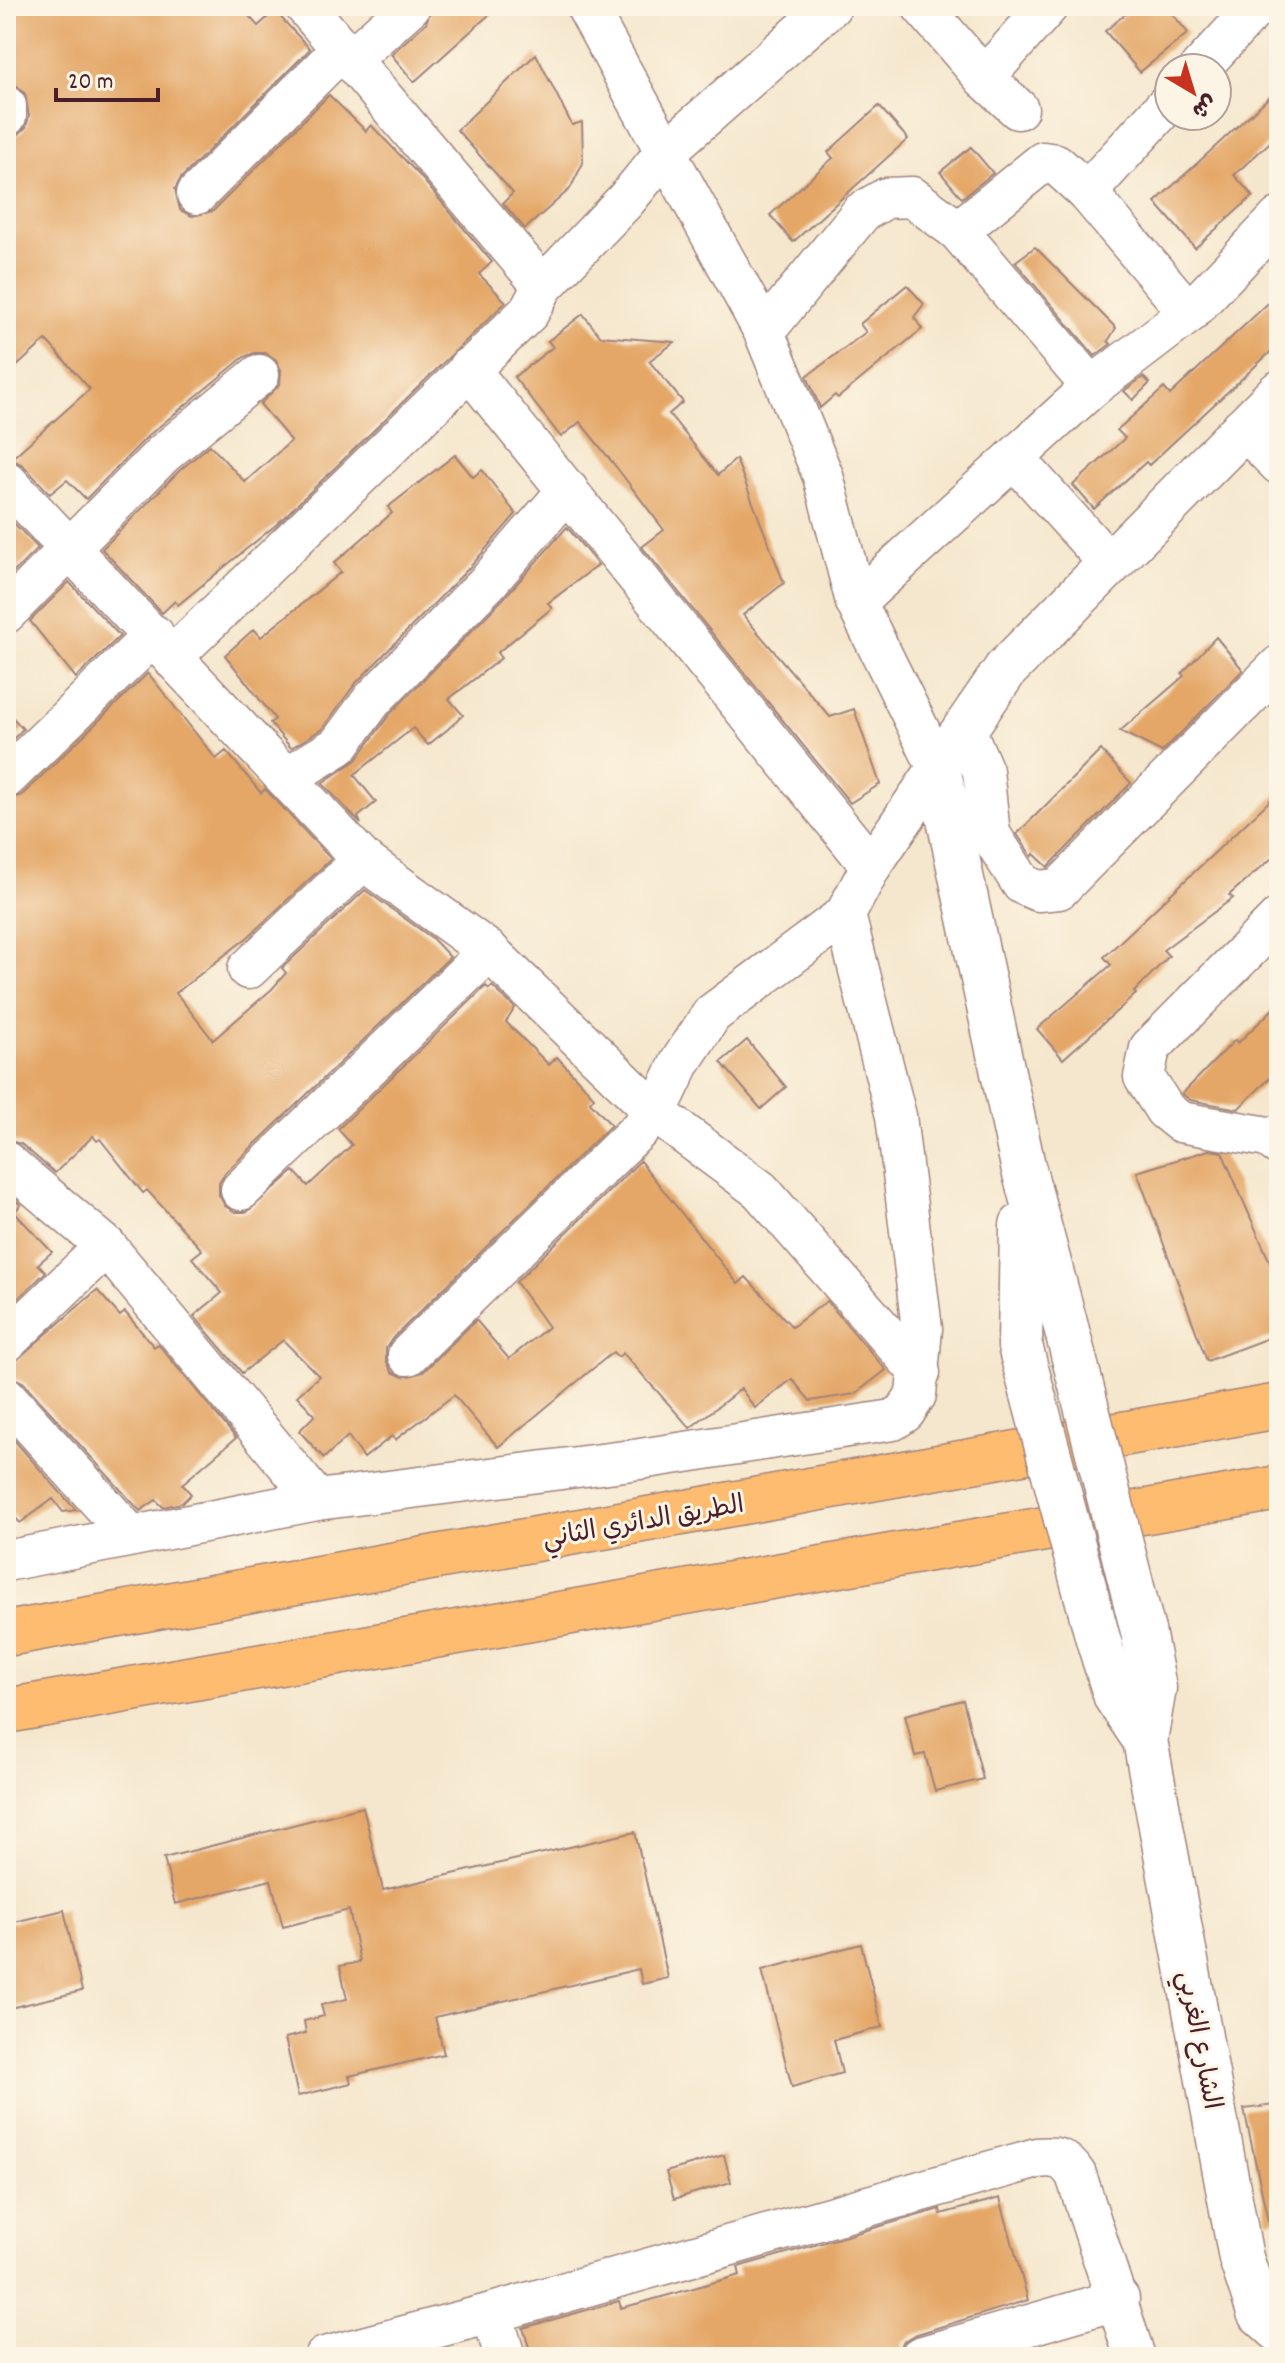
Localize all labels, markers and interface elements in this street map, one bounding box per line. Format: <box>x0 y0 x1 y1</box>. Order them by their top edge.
scale bar <box>56 52 158 102</box>
north arrow <box>1153 52 1233 132</box>
text: 20 m <box>68 66 114 100</box>
text: ش <box>1184 85 1222 125</box>
street label: الطريق الدائري الثاني <box>540 1487 748 1560</box>
street label: الشارع الغربي <box>1165 1968 1229 2113</box>

